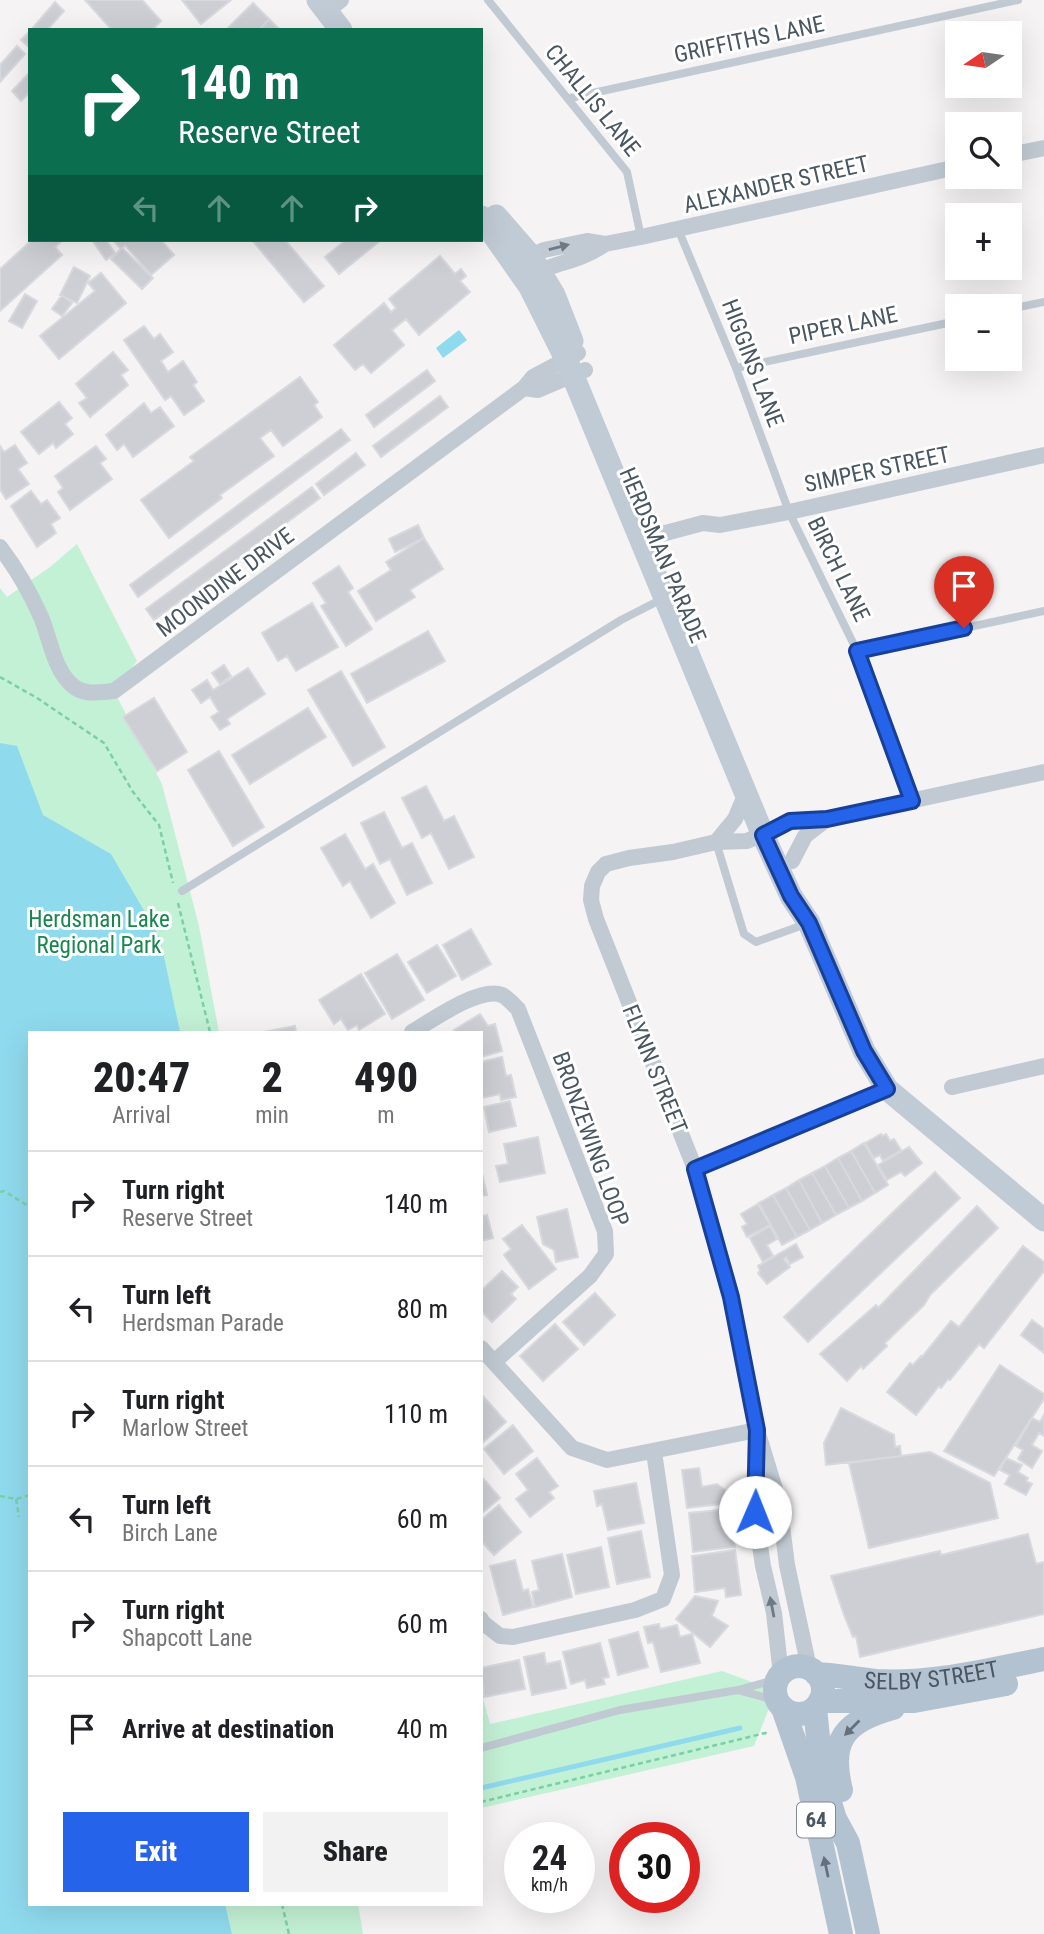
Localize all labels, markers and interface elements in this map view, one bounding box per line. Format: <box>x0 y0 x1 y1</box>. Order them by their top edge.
street label: GRIFFITHS LANE <box>672 10 827 69</box>
north arrow <box>945 21 1022 98</box>
map controls <box>945 21 1022 371</box>
street label: CHALLIS LANE <box>539 39 646 162</box>
text: 140 m <box>178 54 300 111</box>
icon: right <box>63 56 154 147</box>
button: search <box>945 112 1022 189</box>
text: Reserve Street <box>178 113 360 151</box>
street label: ALEXANDER STREET <box>681 150 871 219</box>
icon: left <box>127 189 165 227</box>
icon: ahead <box>200 189 238 227</box>
icon: ahead <box>273 189 311 227</box>
icon: right <box>346 189 384 227</box>
button: + <box>945 203 1022 280</box>
one-way arrow <box>548 241 570 252</box>
button: − <box>945 294 1022 371</box>
street label: HIGGINS LANE <box>716 296 789 431</box>
street label: PIPER LANE <box>786 301 900 350</box>
street label: SIMPER STREET <box>802 441 952 498</box>
street label: HERDSMAN PARADE <box>613 463 712 647</box>
street label: BIRCH LANE <box>802 512 875 626</box>
street label: MOONDINE DRIVE <box>151 522 299 643</box>
pin <box>934 556 994 628</box>
icon: arrive <box>945 567 983 605</box>
park label: Herdsman Lake Regional Park <box>28 906 170 959</box>
street label: FLYNN STREET <box>616 1001 693 1137</box>
street label: BRONZEWING LOOP <box>546 1048 635 1230</box>
text: 20:47 <box>93 1053 190 1102</box>
text: 2 <box>261 1053 283 1102</box>
text: 490 <box>354 1053 418 1102</box>
text: Arrival <box>112 1102 171 1129</box>
text: min <box>255 1102 289 1129</box>
text: m <box>377 1102 395 1129</box>
text: Turn right <box>122 1175 224 1205</box>
icon: right <box>63 1185 101 1223</box>
text: 140 m <box>384 1189 448 1219</box>
text: Reserve Street <box>122 1205 253 1232</box>
text: Turn left <box>122 1280 211 1310</box>
icon: left <box>63 1290 101 1328</box>
text: 80 m <box>397 1294 448 1324</box>
text: Herdsman Parade <box>122 1310 284 1337</box>
text: Turn right <box>122 1385 224 1415</box>
icon: right <box>63 1395 101 1433</box>
text: 110 m <box>384 1399 448 1429</box>
text: Marlow Street <box>122 1415 248 1442</box>
position arrow <box>718 1475 792 1549</box>
text: Turn left <box>122 1490 211 1520</box>
icon: left <box>63 1500 101 1538</box>
text: 60 m <box>397 1504 448 1534</box>
text: Birch Lane <box>122 1520 218 1547</box>
text: Turn right <box>122 1595 224 1625</box>
one-way arrow <box>766 1596 777 1618</box>
icon: right <box>63 1605 101 1643</box>
text: 60 m <box>397 1609 448 1639</box>
text: Shapcott Lane <box>122 1625 252 1652</box>
street label: SELBY STREET <box>863 1656 1001 1695</box>
icon: arrive <box>63 1710 101 1748</box>
text: Arrive at destination <box>122 1714 334 1744</box>
text: 40 m <box>397 1714 448 1744</box>
one-way arrow <box>844 1719 861 1735</box>
road number: 64 <box>797 1802 835 1838</box>
button: Exit <box>63 1812 249 1892</box>
button: Share <box>263 1812 448 1892</box>
speed limit sign: 30 <box>609 1822 700 1913</box>
text: 24 <box>532 1838 567 1879</box>
one-way arrow <box>821 1856 832 1878</box>
text: km/h <box>531 1874 568 1895</box>

